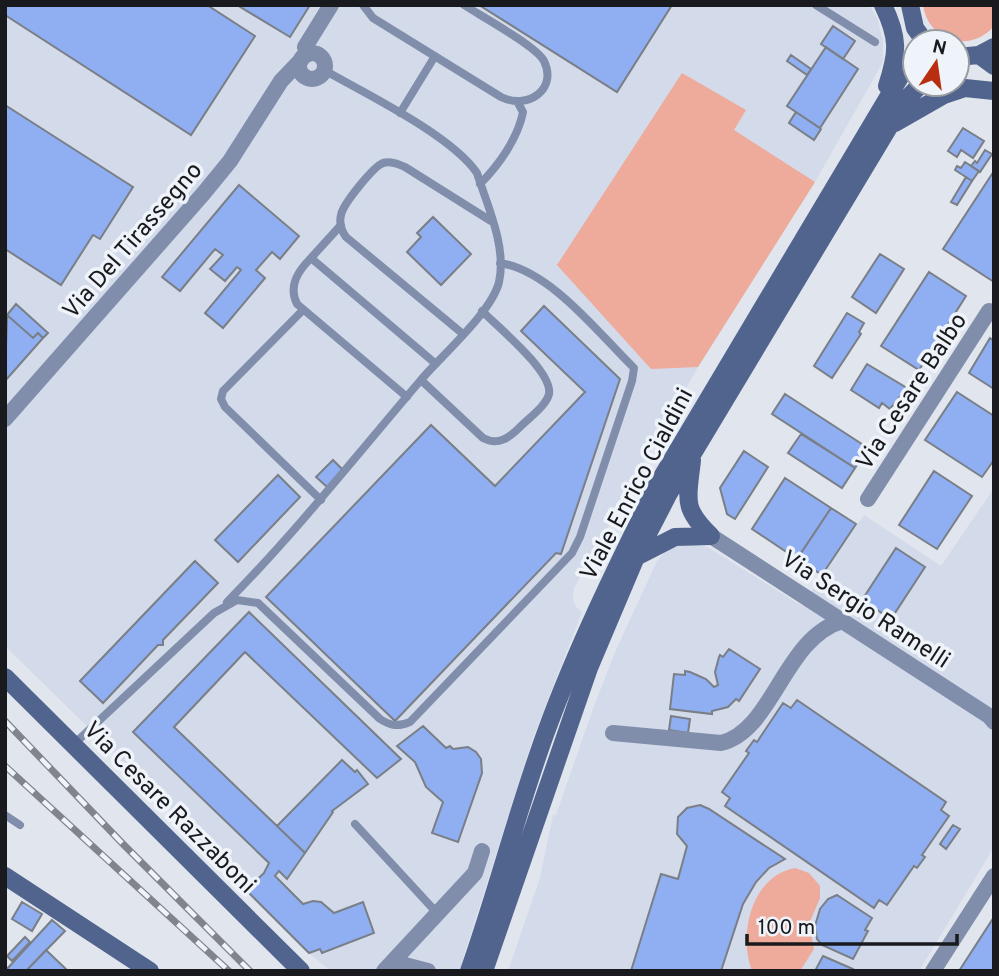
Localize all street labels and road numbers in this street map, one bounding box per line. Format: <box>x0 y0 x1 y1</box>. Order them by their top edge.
street label: Via Del Tirassegno <box>57 157 210 326</box>
street label: Via Cesare Balbo <box>851 308 975 476</box>
street label: Viale Enrico Cialdini <box>574 384 701 586</box>
street label: Via Sergio Ramelli <box>775 545 955 676</box>
street label: Via Cesare Razzaboni <box>76 716 261 901</box>

